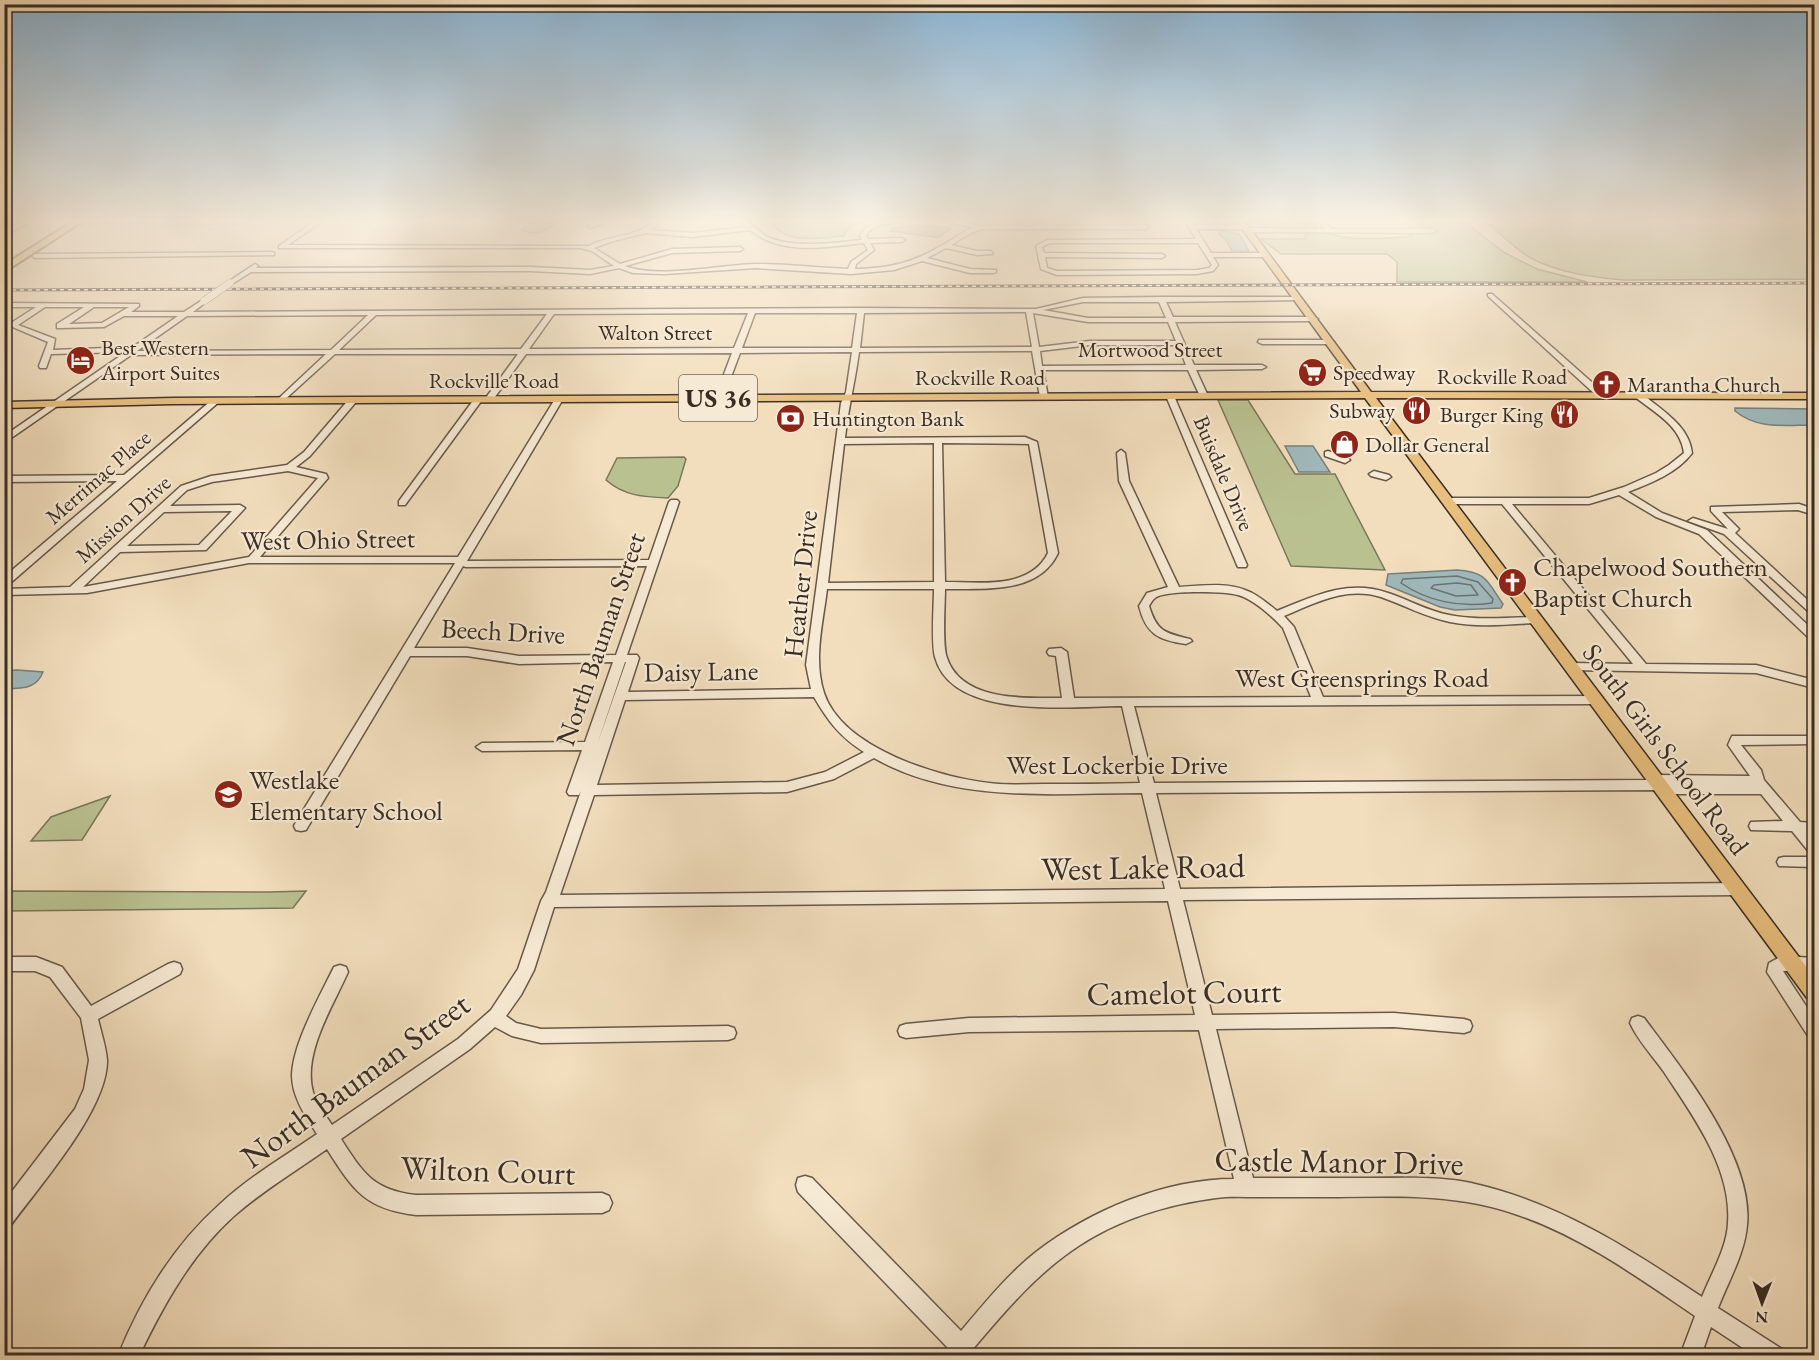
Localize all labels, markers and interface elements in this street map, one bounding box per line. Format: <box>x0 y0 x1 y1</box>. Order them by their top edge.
street label: Walton Street <box>598 318 712 347</box>
place label: Best Western Airport Suites <box>100 333 220 387</box>
street label: Mortwood Street <box>1078 335 1222 364</box>
hotel icon: Best Western Airport Suites <box>64 344 96 376</box>
supermarket icon: Speedway <box>1296 356 1328 388</box>
place label: Speedway <box>1333 358 1416 387</box>
street label: Rockville Road <box>1437 362 1568 391</box>
street label: Rockville Road <box>915 363 1046 392</box>
street label: Rockville Road <box>429 366 560 395</box>
church icon: Marantha Church <box>1590 368 1622 400</box>
place label: Marantha Church <box>1627 370 1781 399</box>
road number: US 36 <box>679 375 757 421</box>
restaurant icon: Subway <box>1400 394 1432 426</box>
place label: Subway <box>1329 396 1395 425</box>
restaurant icon: Burger King <box>1548 398 1580 430</box>
place label: Burger King <box>1440 400 1543 429</box>
bank icon: Huntington Bank <box>775 402 807 434</box>
place label: Huntington Bank <box>812 404 965 433</box>
street label: Buisdale Drive <box>1187 411 1261 535</box>
street label: Merrimac Place <box>39 423 157 531</box>
shop icon: Dollar General <box>1328 428 1360 460</box>
place label: Dollar General <box>1365 430 1489 459</box>
street label: Mission Drive <box>69 468 177 569</box>
street label: Heather Drive <box>775 508 825 660</box>
street label: West Ohio Street <box>241 520 416 558</box>
street label: North Bauman Street <box>547 527 653 750</box>
place label: Chapelwood Southern Baptist Church <box>1533 549 1768 615</box>
church icon: Chapelwood Southern Baptist Church <box>1496 566 1528 598</box>
street label: Beech Drive <box>440 610 566 652</box>
street label: South Girls School Road <box>1575 636 1757 862</box>
street label: Daisy Lane <box>643 653 759 689</box>
street label: West Greensprings Road <box>1235 660 1489 695</box>
street label: West Lockerbie Drive <box>1006 747 1228 782</box>
place label: Westlake Elementary School <box>249 762 443 828</box>
school or university icon: Westlake Elementary School <box>212 779 244 811</box>
street label: West Lake Road <box>1041 844 1246 890</box>
street label: Camelot Court <box>1086 969 1282 1015</box>
street label: North Bauman Street <box>232 982 478 1178</box>
street label: Castle Manor Drive <box>1214 1137 1464 1185</box>
street label: Wilton Court <box>400 1145 577 1195</box>
north arrow <box>1732 1273 1792 1333</box>
text: N <box>1755 1307 1768 1328</box>

